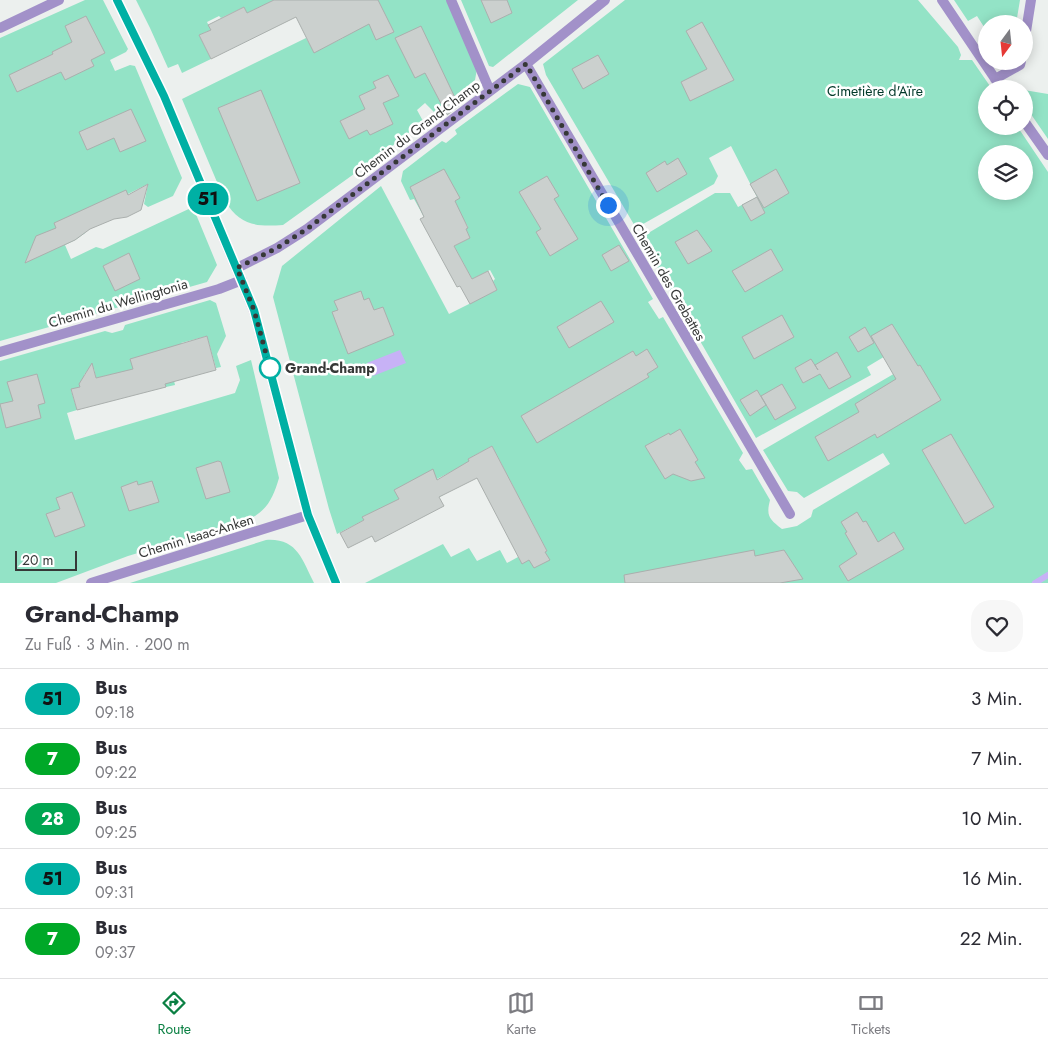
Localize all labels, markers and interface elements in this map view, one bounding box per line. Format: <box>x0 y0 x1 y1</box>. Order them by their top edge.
north arrow <box>978 15 1032 70</box>
map controls <box>978 15 1033 200</box>
street label: Chemin du Grand-Champ <box>350 75 484 183</box>
button: locate <box>978 80 1033 135</box>
park label: Cimetière d'Aïre <box>827 81 923 101</box>
button: layers <box>978 145 1033 200</box>
line badge: 51 <box>186 183 230 215</box>
text: 51 <box>198 186 218 212</box>
your location <box>596 193 621 218</box>
street label: Chemin des Grebattes <box>627 220 711 345</box>
street label: Chemin du Wellingtonia <box>46 274 190 332</box>
marker: Grand-Champ <box>259 357 281 379</box>
place label: Grand-Champ <box>285 358 375 378</box>
street label: Chemin Isaac-Anken <box>136 509 256 563</box>
scale bar <box>15 548 78 571</box>
text: 20 m <box>22 550 54 570</box>
text: Grand-Champ <box>25 596 179 631</box>
button: heart <box>971 600 1023 652</box>
text: Zu Fuß · 3 Min. · 200 m <box>25 633 190 656</box>
text: Bus <box>95 674 127 701</box>
text: 3 Min. <box>971 685 1023 712</box>
text: 51 <box>42 686 63 712</box>
text: 09:18 <box>95 701 135 724</box>
text: Bus <box>95 734 127 761</box>
text: 7 Min. <box>971 745 1023 772</box>
text: 7 <box>47 746 58 772</box>
text: 09:22 <box>95 761 137 784</box>
text: Bus <box>95 794 127 821</box>
text: 10 Min. <box>961 805 1023 832</box>
text: 28 <box>41 806 64 832</box>
text: 09:25 <box>95 821 137 844</box>
text: Bus <box>95 854 127 881</box>
text: 16 Min. <box>962 865 1023 892</box>
text: 51 <box>42 866 63 892</box>
text: 09:31 <box>95 881 135 904</box>
text: Bus <box>95 914 127 941</box>
text: 22 Min. <box>960 925 1023 952</box>
text: 7 <box>47 926 58 952</box>
text: 09:37 <box>95 941 136 964</box>
tab: Route <box>158 989 191 1039</box>
tab: Karte <box>506 989 536 1039</box>
tab: Tickets <box>851 989 890 1039</box>

